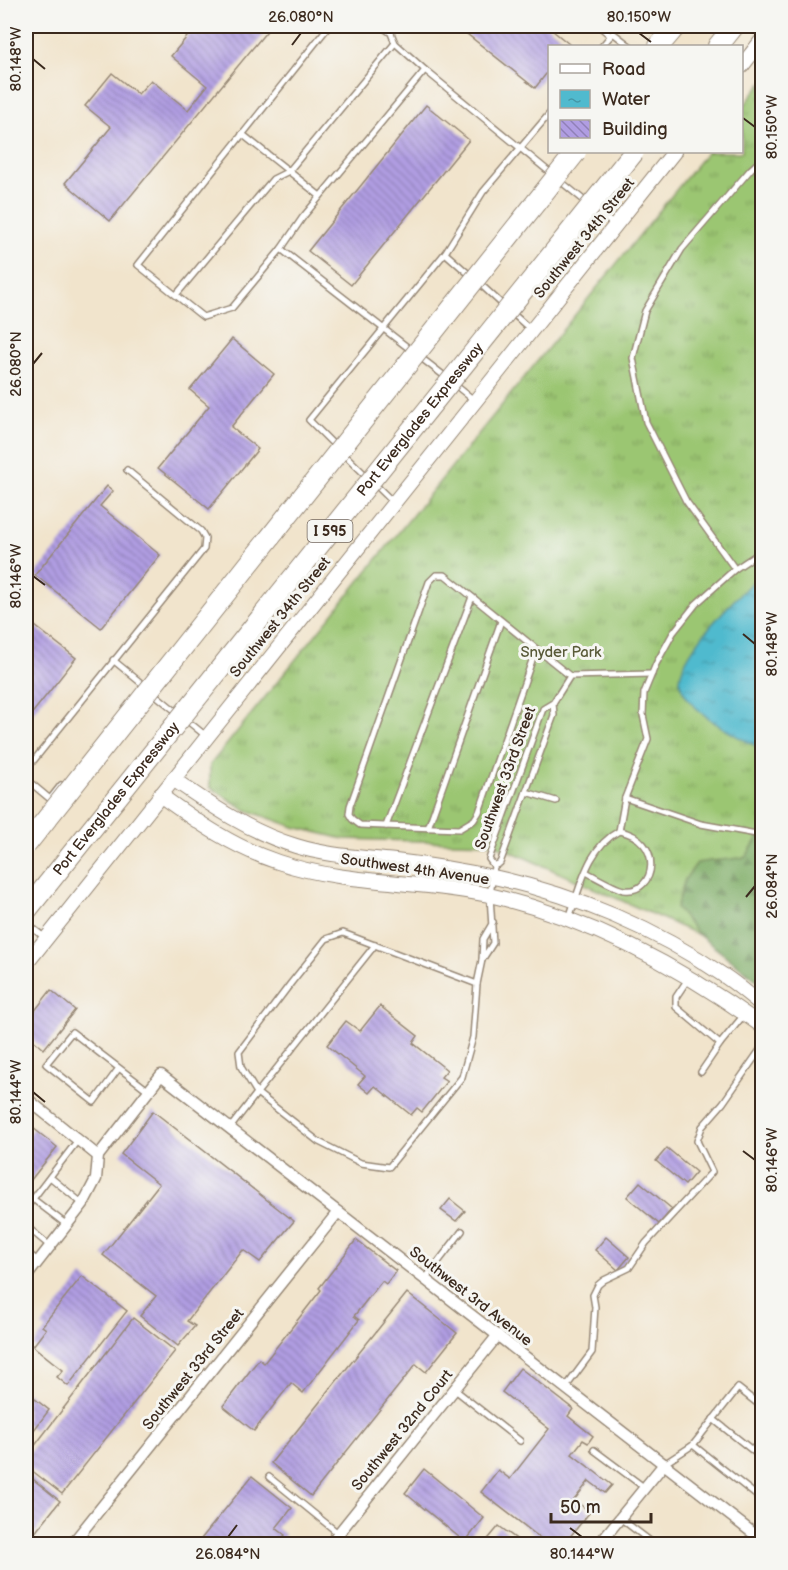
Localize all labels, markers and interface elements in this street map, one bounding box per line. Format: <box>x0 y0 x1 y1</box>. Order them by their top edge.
text: 26.080°N <box>268 8 334 27</box>
text: 80.150°W <box>607 8 671 27</box>
text: 80.148°W <box>7 26 26 91</box>
legend <box>548 45 743 153</box>
text: Road <box>602 59 646 80</box>
text: Water <box>602 89 650 110</box>
text: 80.150°W <box>763 95 782 159</box>
text: Building <box>602 119 668 140</box>
street label: Southwest 34th Street <box>530 174 639 302</box>
text: 26.080°N <box>7 331 26 397</box>
street label: Port Everglades Expressway <box>353 339 488 500</box>
road number: I 595 <box>308 520 352 542</box>
text: 80.146°W <box>7 543 26 608</box>
street label: Southwest 34th Street <box>226 553 335 681</box>
text: 80.148°W <box>763 611 782 676</box>
park label: Snyder Park <box>521 643 602 662</box>
street label: Southwest 33rd Street <box>471 704 540 852</box>
street label: Port Everglades Expressway <box>49 718 184 880</box>
street label: Southwest 4th Avenue <box>339 850 491 889</box>
text: 26.084°N <box>763 853 782 919</box>
text: 80.144°W <box>7 1059 26 1124</box>
text: 80.146°W <box>763 1127 782 1192</box>
street label: Southwest 3rd Avenue <box>405 1242 536 1350</box>
street label: Southwest 33rd Street <box>139 1305 248 1434</box>
street label: Southwest 32nd Court <box>348 1366 457 1495</box>
scale bar <box>551 1486 652 1524</box>
text: 50 m <box>560 1497 601 1518</box>
text: 26.084°N <box>195 1545 261 1564</box>
text: 80.144°W <box>550 1545 615 1564</box>

